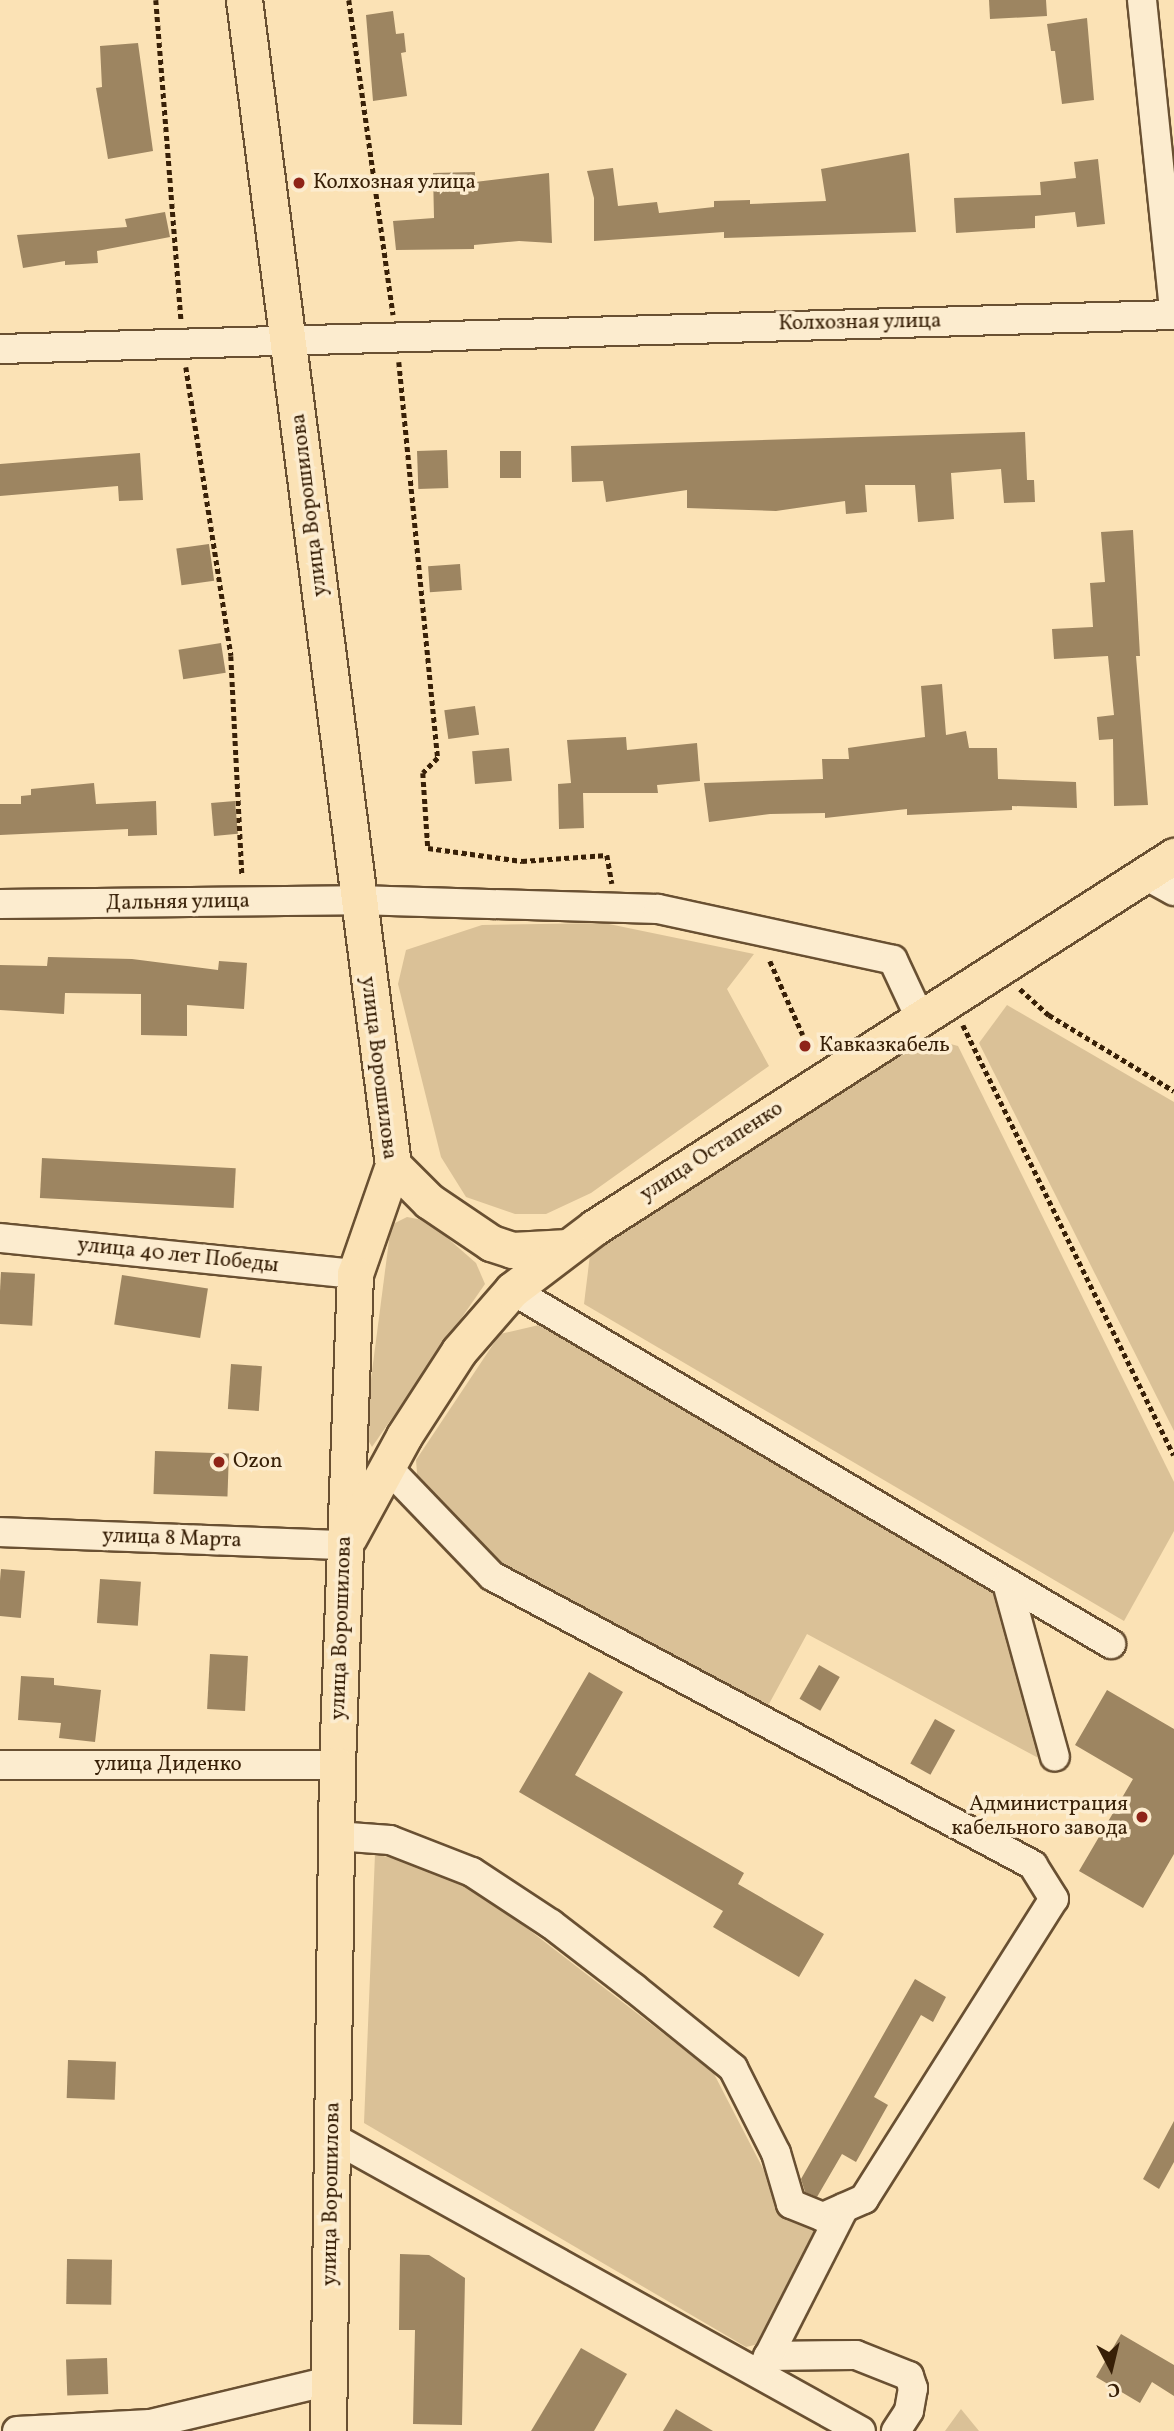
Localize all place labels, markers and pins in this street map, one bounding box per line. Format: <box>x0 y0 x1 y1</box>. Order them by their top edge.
place label: Колхозная улица <box>313 170 477 196</box>
marker: Колхозная улица <box>291 175 307 191</box>
place label: Кавказкабель <box>819 1033 950 1059</box>
marker: Кавказкабель <box>797 1038 813 1054</box>
place label: Ozon <box>233 1449 283 1475</box>
marker: Ozon <box>211 1454 227 1470</box>
place label: Администрация кабельного завода <box>952 1792 1128 1842</box>
marker: Администрация кабельного завода <box>1134 1809 1150 1825</box>

